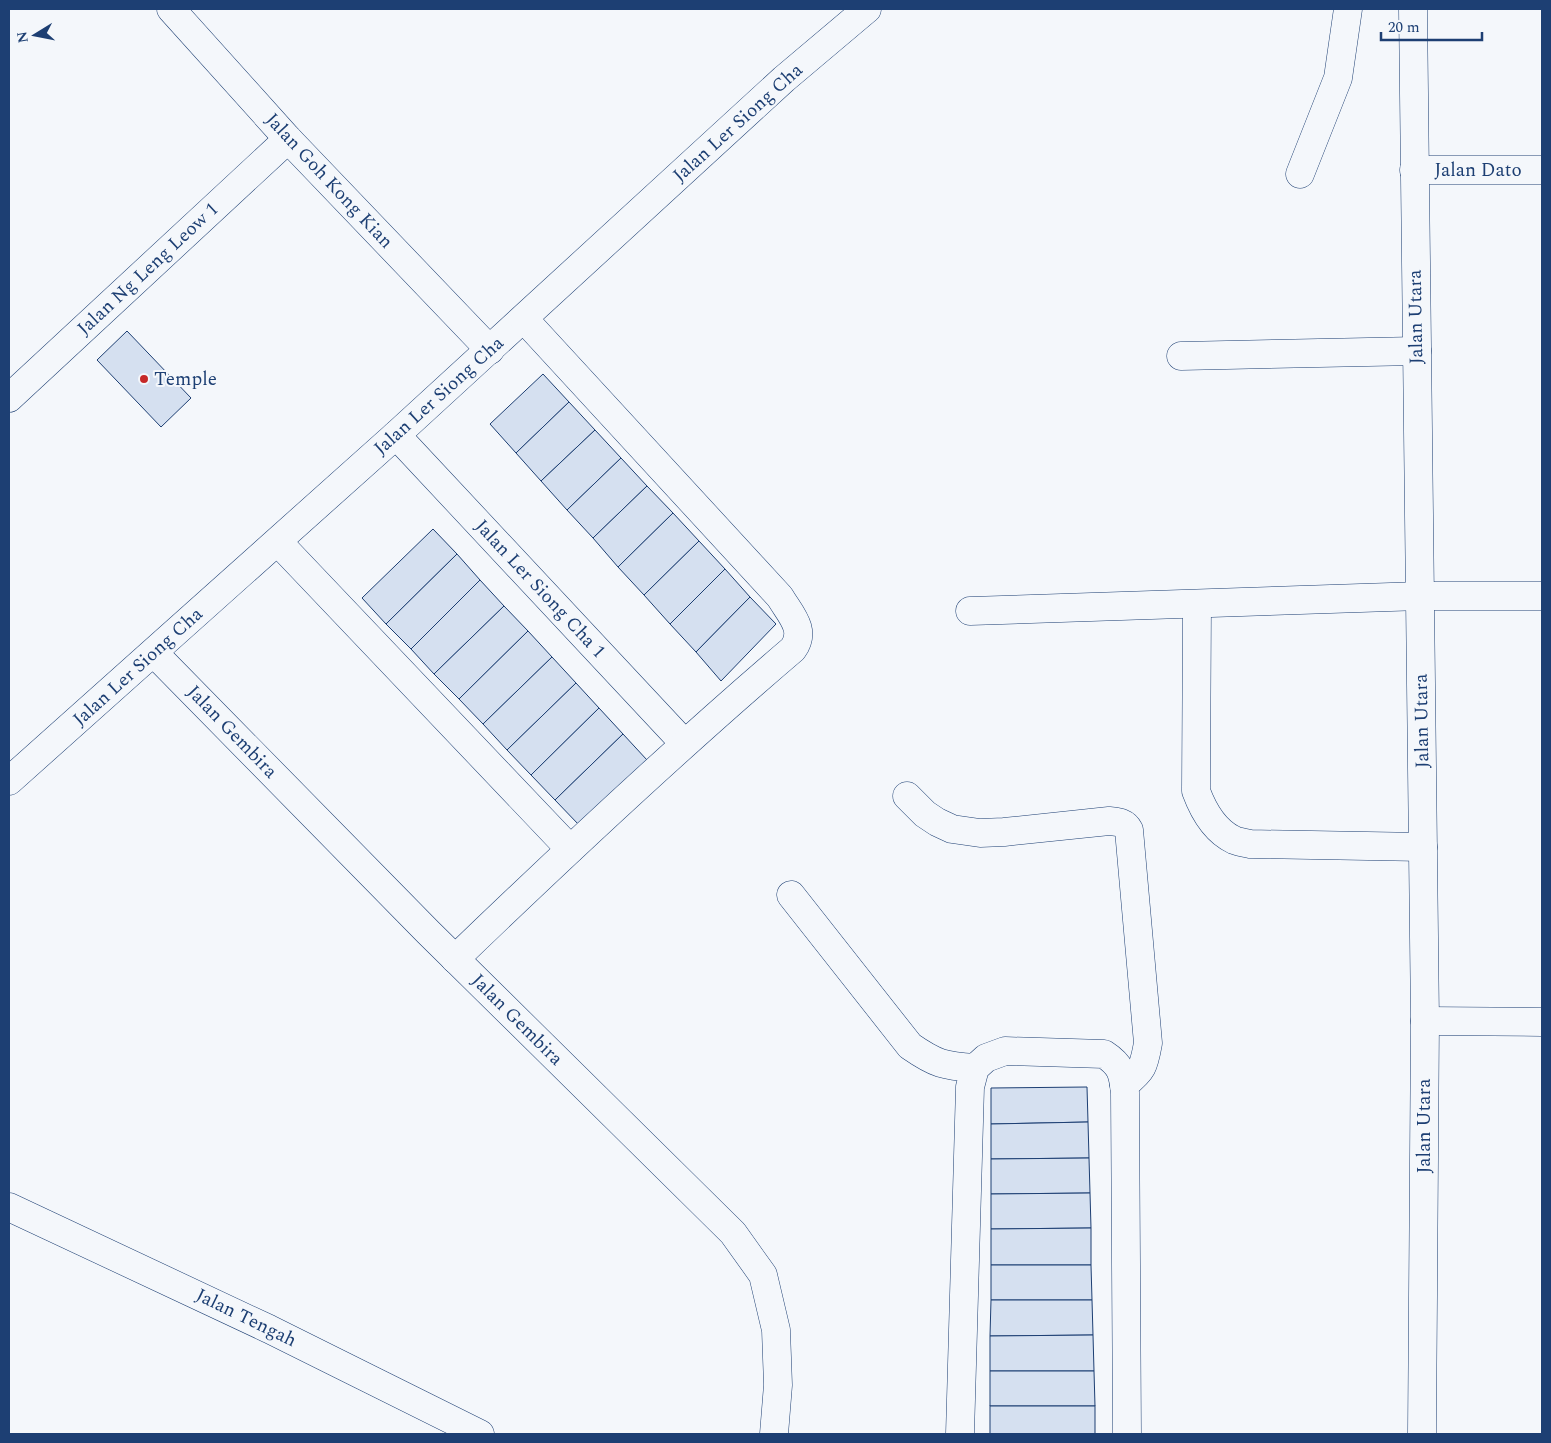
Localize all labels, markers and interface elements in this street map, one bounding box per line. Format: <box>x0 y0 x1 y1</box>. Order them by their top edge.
north arrow <box>10 10 60 60</box>
scale bar <box>1381 10 1482 42</box>
text: 20 m <box>1388 16 1420 39</box>
text: N <box>11 30 34 45</box>
street label: Jalan Ler Siong Cha <box>666 56 810 190</box>
street label: Jalan Goh Kong Kian <box>258 106 400 256</box>
street label: Jalan Dato <box>1434 156 1522 185</box>
street label: Jalan Ng Leng Leow 1 <box>71 196 225 342</box>
street label: Jalan Utara <box>1401 269 1431 365</box>
street label: Jalan Ler Siong Cha <box>367 329 511 463</box>
place label: Temple <box>154 365 217 394</box>
marker: Temple <box>138 373 150 385</box>
street label: Jalan Ler Siong Cha 1 <box>468 513 612 665</box>
street label: Jalan Ler Siong Cha <box>66 600 210 734</box>
street label: Jalan Utara <box>1407 673 1437 769</box>
street label: Jalan Gembira <box>180 679 285 786</box>
street label: Jalan Gembira <box>464 967 570 1073</box>
street label: Jalan Utara <box>1410 1078 1439 1173</box>
street label: Jalan Tengah <box>191 1281 301 1355</box>

